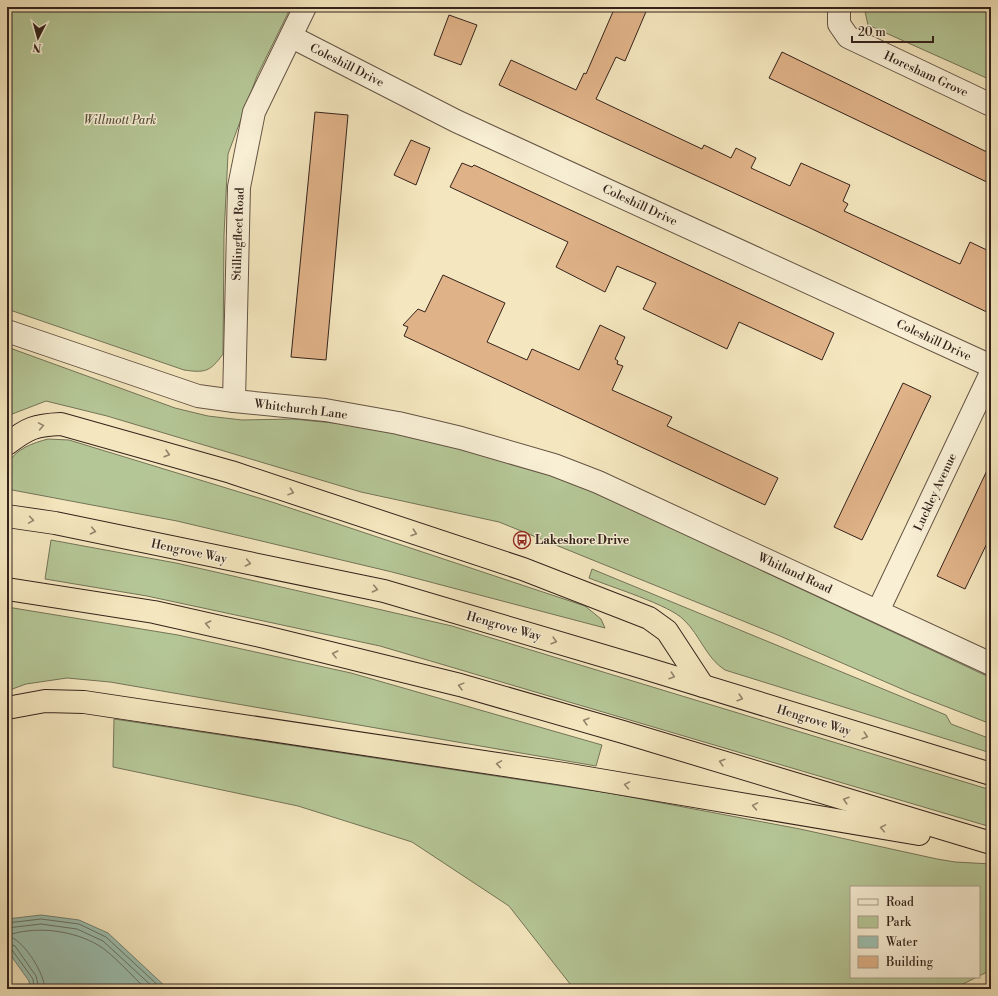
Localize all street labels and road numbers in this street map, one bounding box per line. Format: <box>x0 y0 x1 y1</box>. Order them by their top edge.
street label: Coleshill Drive <box>307 40 386 91</box>
street label: Horesham Grove <box>881 48 970 101</box>
street label: Coleshill Drive <box>600 182 680 229</box>
street label: Stillingfleet Road <box>229 187 248 281</box>
street label: Coleshill Drive <box>894 317 974 364</box>
street label: Whitchurch Lane <box>252 396 348 423</box>
street label: Luckley Avenue <box>911 451 960 534</box>
street label: Hengrove Way <box>150 536 228 567</box>
street label: Whitland Road <box>754 549 834 597</box>
street label: Hengrove Way <box>465 609 543 644</box>
street label: Hengrove Way <box>775 702 853 739</box>

